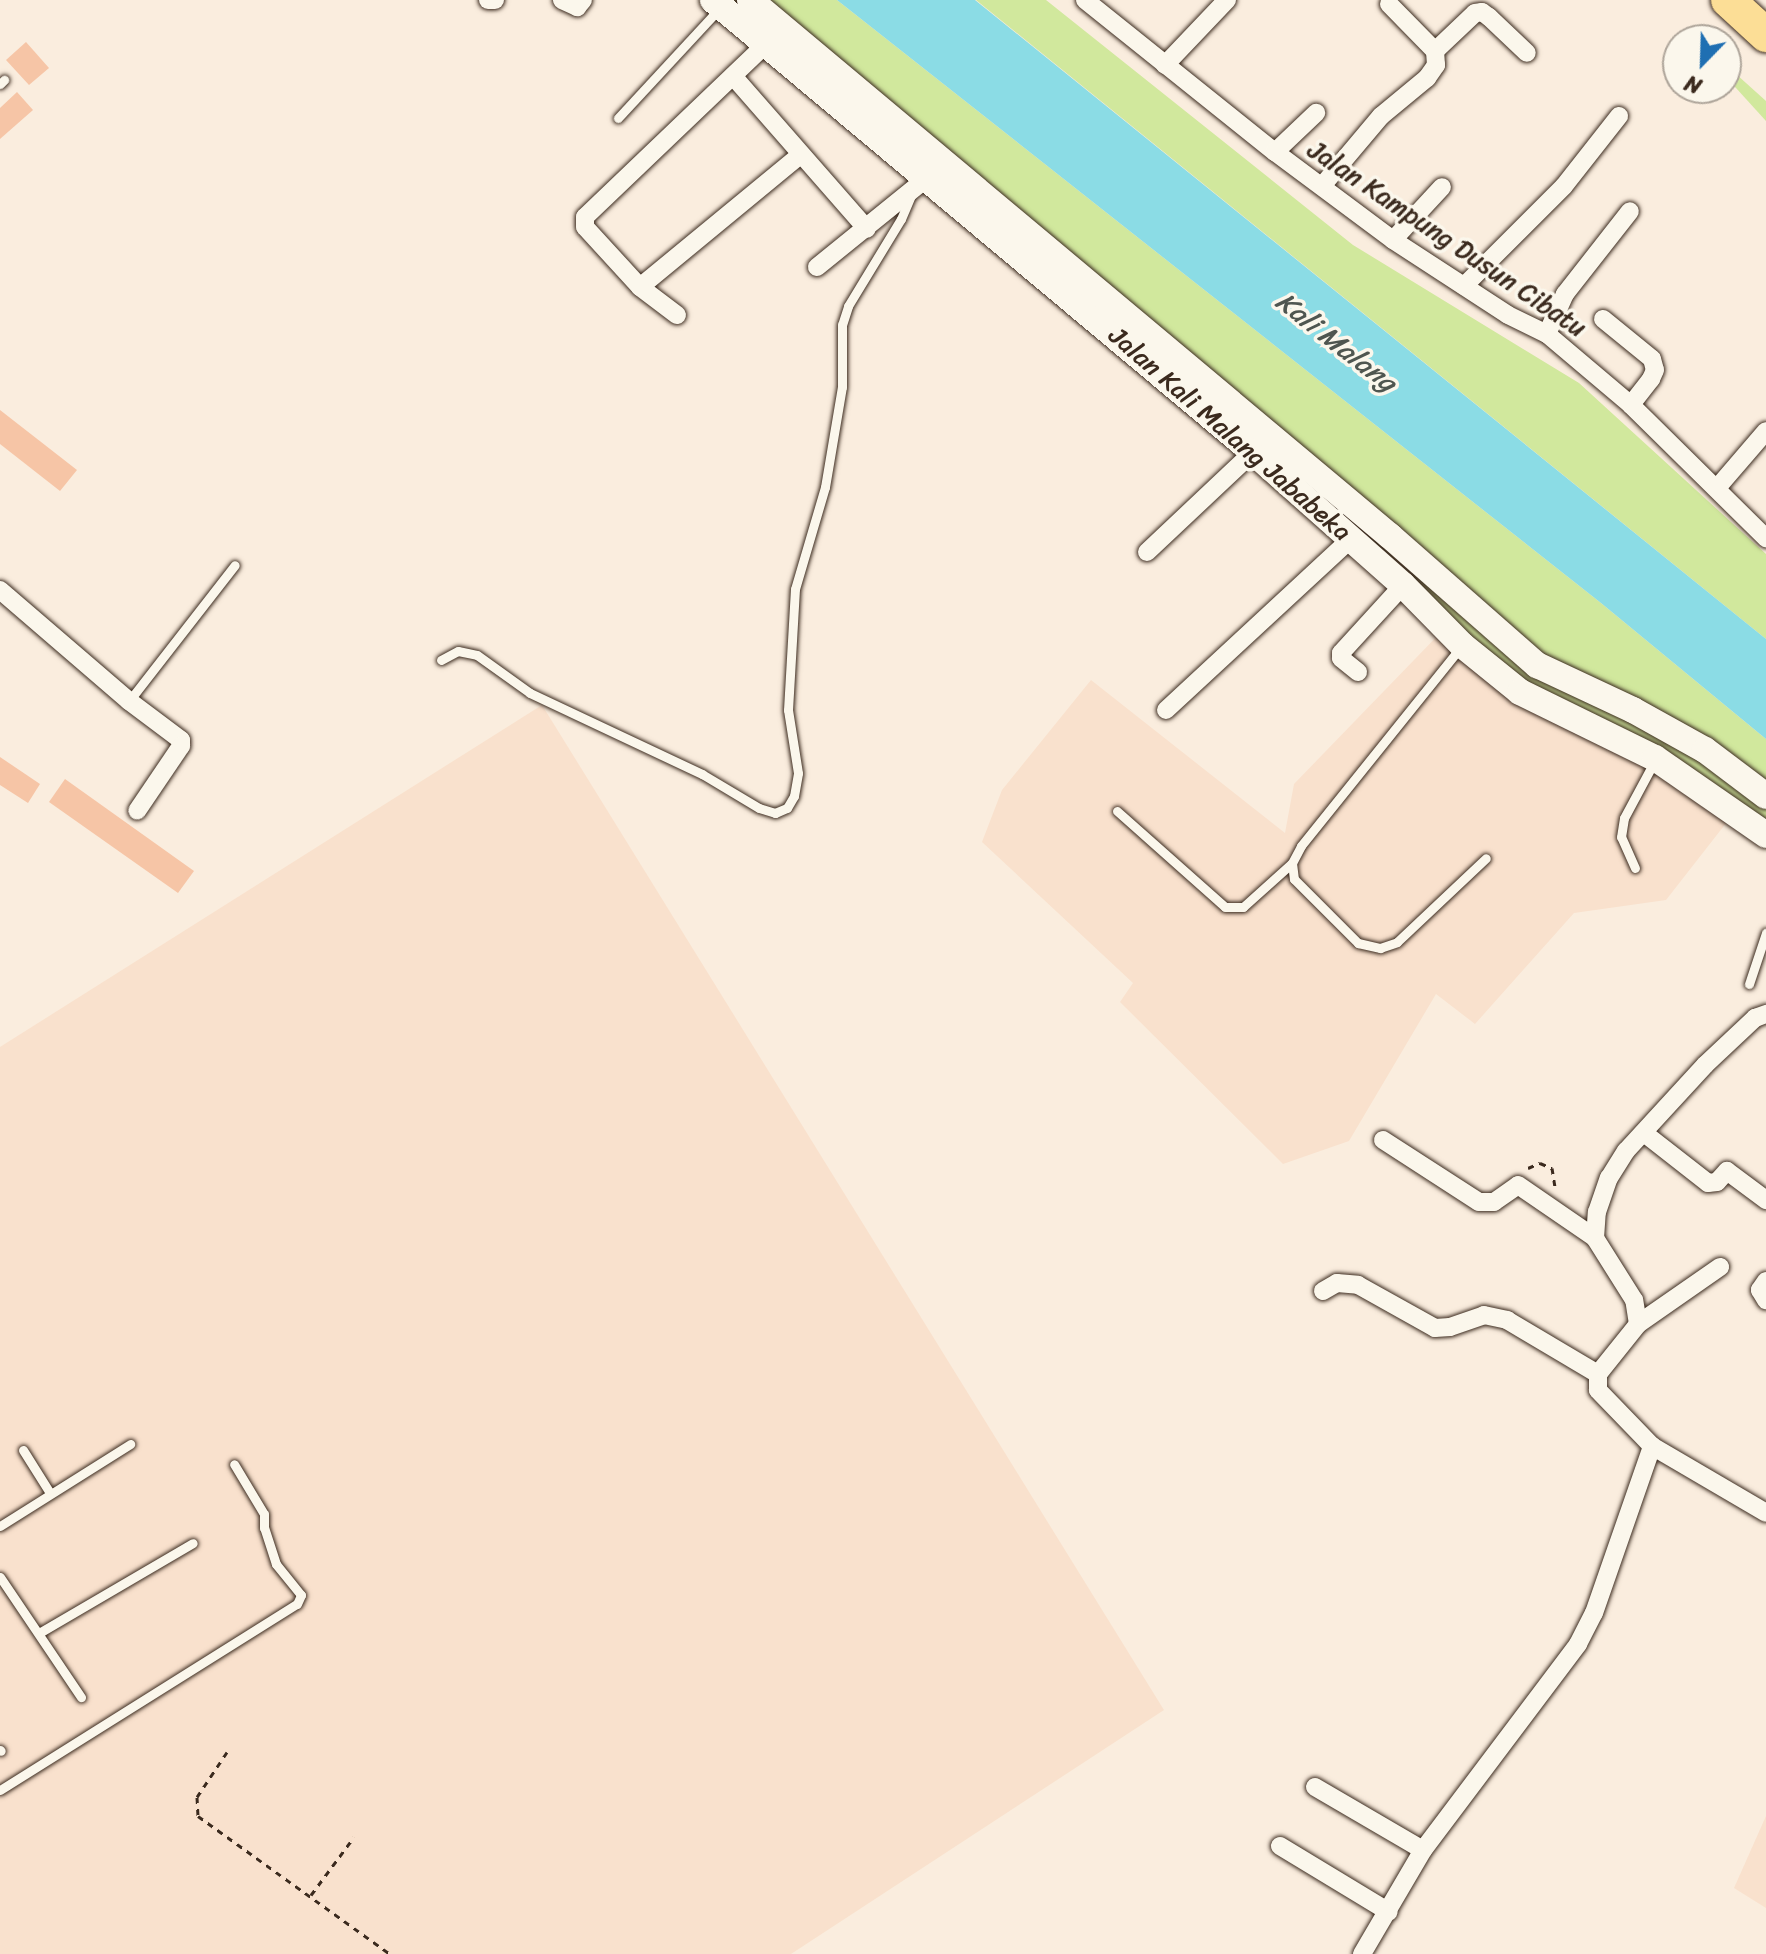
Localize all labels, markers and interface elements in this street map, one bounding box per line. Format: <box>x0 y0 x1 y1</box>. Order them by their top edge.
north arrow <box>1662 24 1742 104</box>
text: N <box>1679 64 1708 106</box>
street label: Jalan Kampung Dusun Cibatu <box>1302 134 1592 344</box>
water label: Kali Malang <box>1270 285 1402 399</box>
street label: Jalan Kali Malang Jababeka <box>1102 320 1358 548</box>

